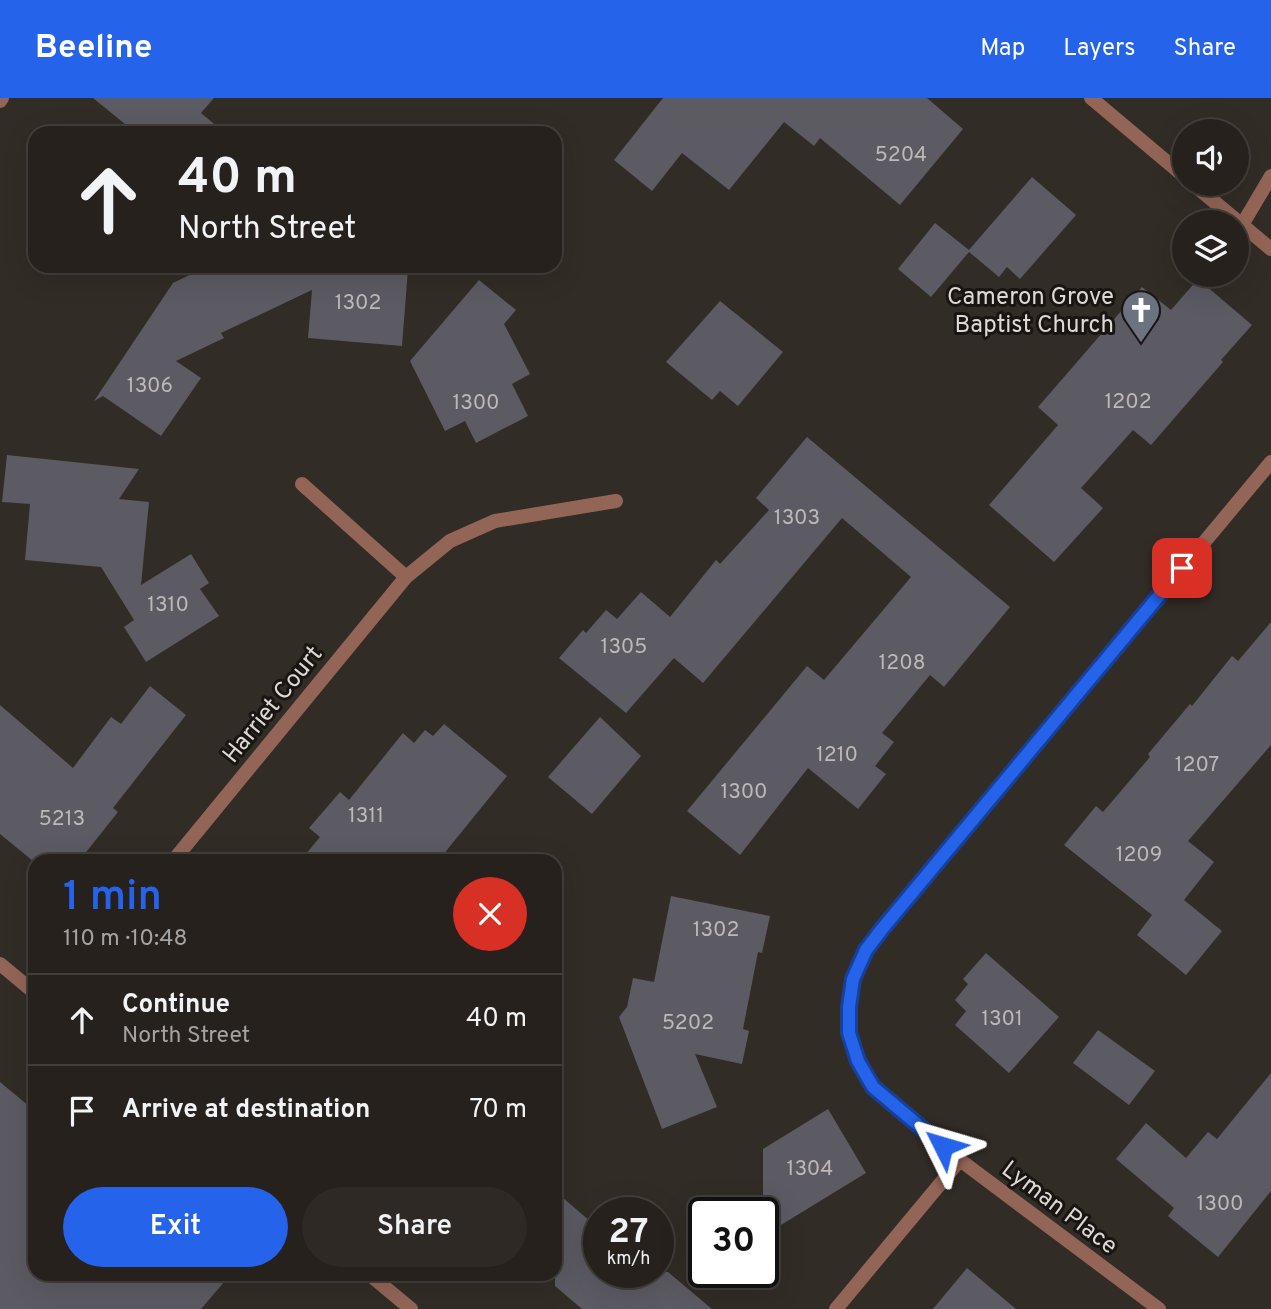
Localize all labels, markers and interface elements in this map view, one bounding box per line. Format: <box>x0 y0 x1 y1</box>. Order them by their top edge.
text: Beeline <box>35 28 152 70</box>
text: Map <box>980 34 1025 64</box>
text: Layers <box>1063 34 1135 64</box>
text: Share <box>1173 34 1236 64</box>
map controls <box>1172 119 1249 287</box>
button: sound <box>1172 119 1249 196</box>
house number: 5204 <box>875 142 927 169</box>
text: 40 m <box>178 149 297 211</box>
icon: ahead <box>63 154 154 245</box>
text: North Street <box>178 210 356 250</box>
button: layers <box>1172 210 1249 287</box>
place label: Cameron Grove Baptist Church <box>947 283 1114 341</box>
church icon: Cameron Grove Baptist Church <box>1120 289 1162 344</box>
house number: 1302 <box>335 290 381 317</box>
house number: 1306 <box>127 373 173 400</box>
house number: 1202 <box>1104 389 1152 416</box>
house number: 1300 <box>452 390 500 417</box>
house number: 1303 <box>774 505 820 532</box>
pin <box>1152 538 1212 598</box>
icon: arrive <box>1163 549 1201 587</box>
house number: 1310 <box>147 592 189 619</box>
house number: 1305 <box>601 634 647 661</box>
street label: Harriet Court <box>217 640 330 770</box>
house number: 1208 <box>879 650 926 677</box>
house number: 1210 <box>816 742 858 769</box>
house number: 1207 <box>1175 752 1219 779</box>
house number: 1300 <box>720 779 768 806</box>
house number: 1311 <box>348 803 384 830</box>
house number: 5213 <box>39 806 85 833</box>
house number: 1209 <box>1116 842 1162 869</box>
text: 1 min <box>63 872 162 925</box>
button: close <box>453 877 527 951</box>
house number: 1302 <box>693 917 739 944</box>
text: 110 m · 10:48 <box>63 925 187 954</box>
text: Continue <box>122 989 230 1022</box>
icon: ahead <box>63 1001 101 1039</box>
text: 40 m <box>466 1003 527 1036</box>
house number: 1301 <box>981 1006 1023 1033</box>
house number: 5202 <box>662 1010 714 1037</box>
text: North Street <box>122 1022 250 1051</box>
icon: arrive <box>63 1092 101 1130</box>
text: Arrive at destination <box>122 1094 370 1127</box>
text: 70 m <box>469 1094 527 1127</box>
position arrow <box>906 1109 980 1183</box>
street label: Lyman Place <box>995 1155 1123 1262</box>
house number: 1304 <box>787 1156 833 1183</box>
button: Exit <box>63 1187 288 1267</box>
button: Share <box>302 1187 527 1267</box>
house number: 1300 <box>1196 1191 1244 1218</box>
speed limit sign: 30 <box>688 1197 779 1288</box>
text: 27 <box>609 1211 648 1255</box>
text: km/h <box>607 1248 650 1271</box>

